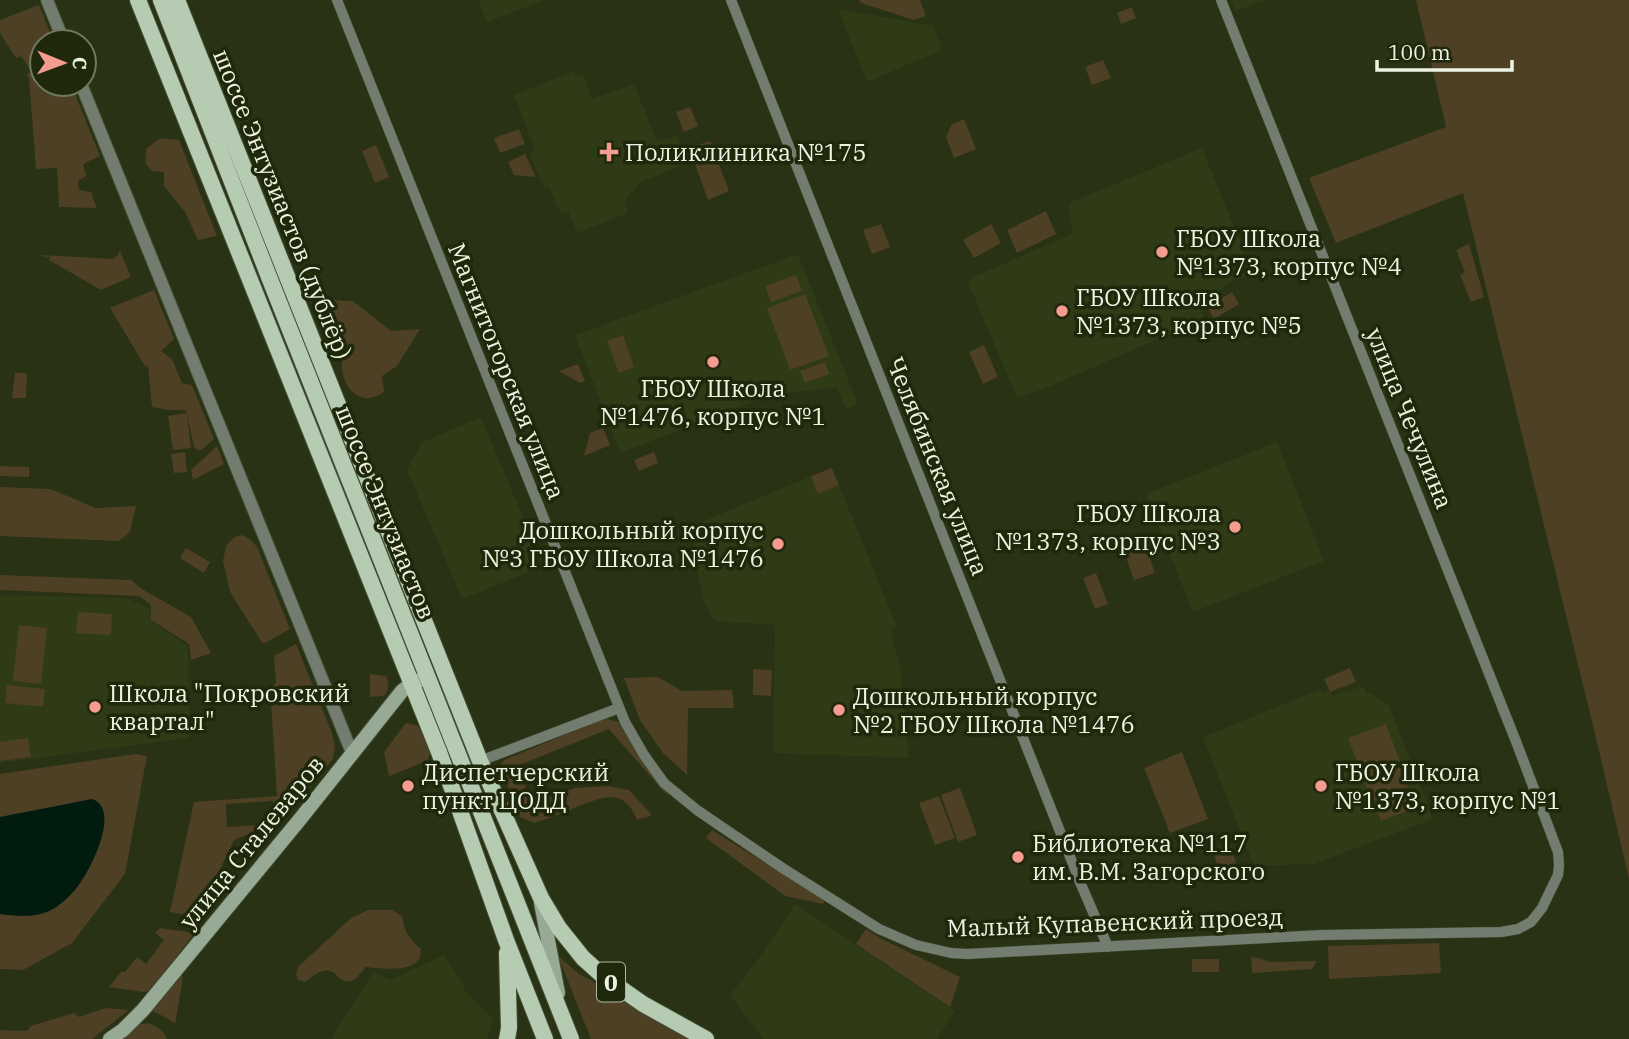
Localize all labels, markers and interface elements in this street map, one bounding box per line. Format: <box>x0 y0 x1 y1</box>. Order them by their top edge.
north arrow <box>28 28 98 98</box>
scale bar <box>1377 28 1512 72</box>
text: 100 m <box>1388 38 1451 66</box>
street label: шоссе Энтузиастов (дублёр) <box>206 44 360 364</box>
text: С <box>68 57 92 70</box>
place label: Поликлиника №175 <box>625 136 867 168</box>
marker: Поликлиника №175 <box>599 142 619 162</box>
place label: ГБОУ Школа №1373, корпус №4 <box>1176 222 1402 282</box>
street label: Магнитогорская улица <box>441 238 573 504</box>
marker: ГБОУ Школа №1373, корпус №4 <box>1154 244 1170 260</box>
place label: ГБОУ Школа №1373, корпус №5 <box>1076 281 1302 341</box>
marker: ГБОУ Школа №1373, корпус №5 <box>1054 303 1070 319</box>
street label: улица Чечулина <box>1359 323 1461 513</box>
street label: Челябинская улица <box>879 352 997 580</box>
marker: ГБОУ Школа №1476, корпус №1 <box>705 354 721 370</box>
place label: ГБОУ Школа №1476, корпус №1 <box>600 372 826 432</box>
street label: шоссе Энтузиастов <box>329 401 443 623</box>
place label: ГБОУ Школа №1373, корпус №3 <box>995 497 1221 557</box>
place label: Дошкольный корпус №3 ГБОУ Школа №1476 <box>482 514 764 574</box>
marker: ГБОУ Школа №1373, корпус №3 <box>1227 519 1243 535</box>
marker: Дошкольный корпус №3 ГБОУ Школа №1476 <box>770 536 786 552</box>
place label: Школа "Покровский квартал" <box>109 677 350 737</box>
place label: Дошкольный корпус №2 ГБОУ Школа №1476 <box>853 680 1135 740</box>
marker: Школа "Покровский квартал" <box>87 699 103 715</box>
marker: Дошкольный корпус №2 ГБОУ Школа №1476 <box>831 702 847 718</box>
street label: улица Сталеваров <box>171 749 331 935</box>
place label: Диспетчерский пункт ЦОДД <box>422 756 609 816</box>
place label: ГБОУ Школа №1373, корпус №1 <box>1335 756 1561 816</box>
marker: Диспетчерский пункт ЦОДД <box>400 778 416 794</box>
marker: ГБОУ Школа №1373, корпус №1 <box>1313 778 1329 794</box>
place label: Библиотека №117 им. В.М. Загорского <box>1032 827 1265 887</box>
marker: Библиотека №117 им. В.М. Загорского <box>1010 849 1026 865</box>
street label: Малый Купавенский проезд <box>946 900 1284 944</box>
road number: 0 <box>597 962 625 1001</box>

